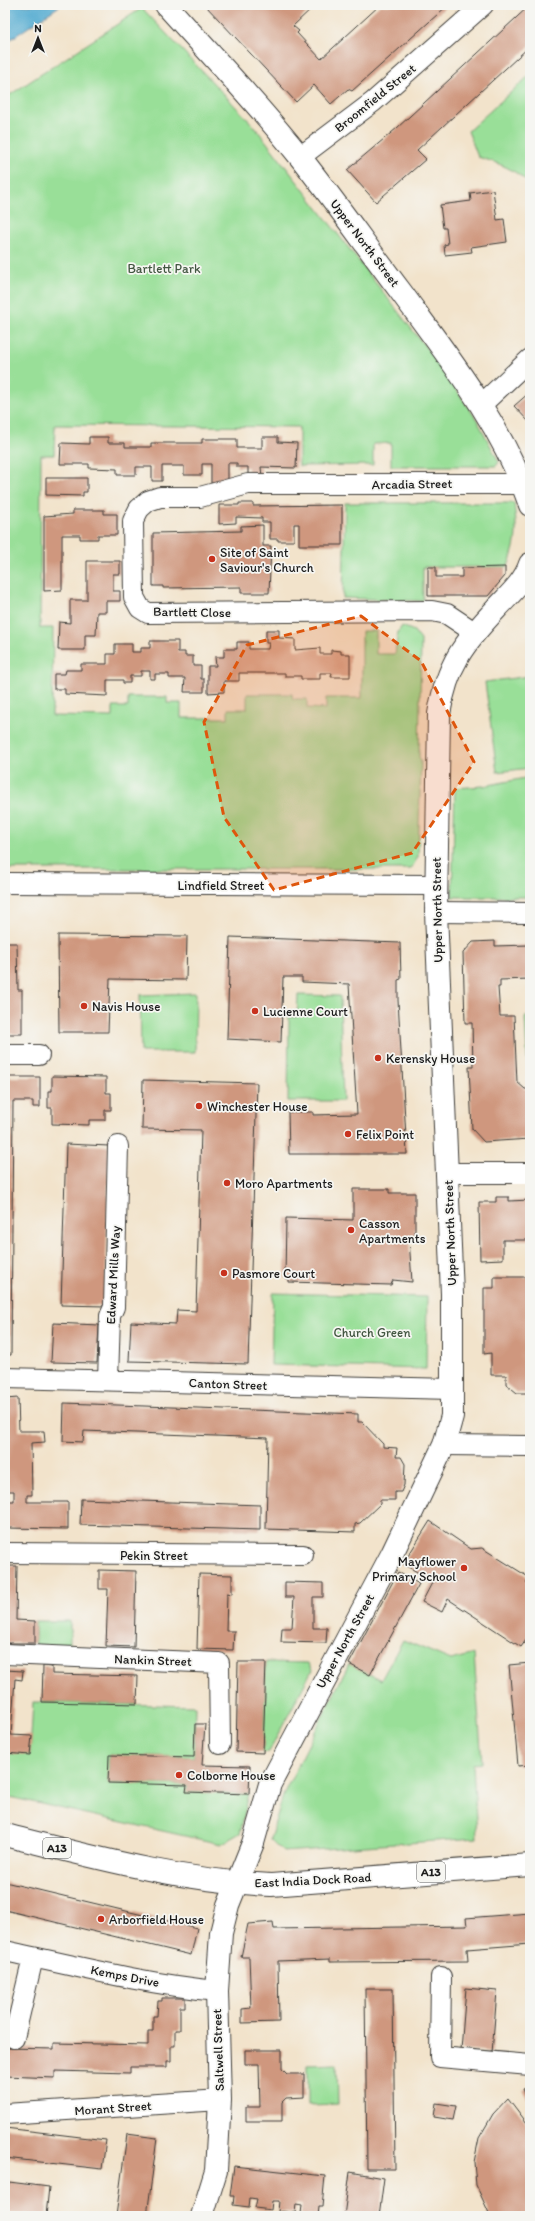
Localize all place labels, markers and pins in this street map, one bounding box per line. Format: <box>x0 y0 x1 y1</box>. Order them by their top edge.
place label: Site of Saint Saviour's Church <box>220 545 314 575</box>
marker: Site of Saint Saviour's Church <box>207 554 217 564</box>
place label: Navis House <box>92 999 160 1014</box>
marker: Navis House <box>79 1001 89 1011</box>
place label: Lucienne Court <box>263 1004 348 1019</box>
marker: Lucienne Court <box>250 1006 260 1016</box>
place label: Kerensky House <box>386 1051 475 1066</box>
marker: Kerensky House <box>373 1053 383 1063</box>
place label: Winchester House <box>207 1099 308 1114</box>
marker: Winchester House <box>194 1101 204 1111</box>
place label: Felix Point <box>356 1127 414 1142</box>
marker: Felix Point <box>343 1129 353 1139</box>
place label: Moro Apartments <box>235 1176 333 1191</box>
marker: Moro Apartments <box>222 1178 232 1188</box>
place label: Casson Apartments <box>359 1216 426 1246</box>
marker: Casson Apartments <box>346 1225 356 1235</box>
place label: Pasmore Court <box>232 1266 315 1281</box>
marker: Pasmore Court <box>219 1268 229 1278</box>
place label: Mayflower Primary School <box>372 1554 456 1584</box>
marker: Mayflower Primary School <box>459 1563 469 1573</box>
place label: Colborne House <box>187 1768 276 1783</box>
marker: Colborne House <box>174 1770 184 1780</box>
place label: Arborfield House <box>109 1912 204 1927</box>
marker: Arborfield House <box>96 1914 106 1924</box>

